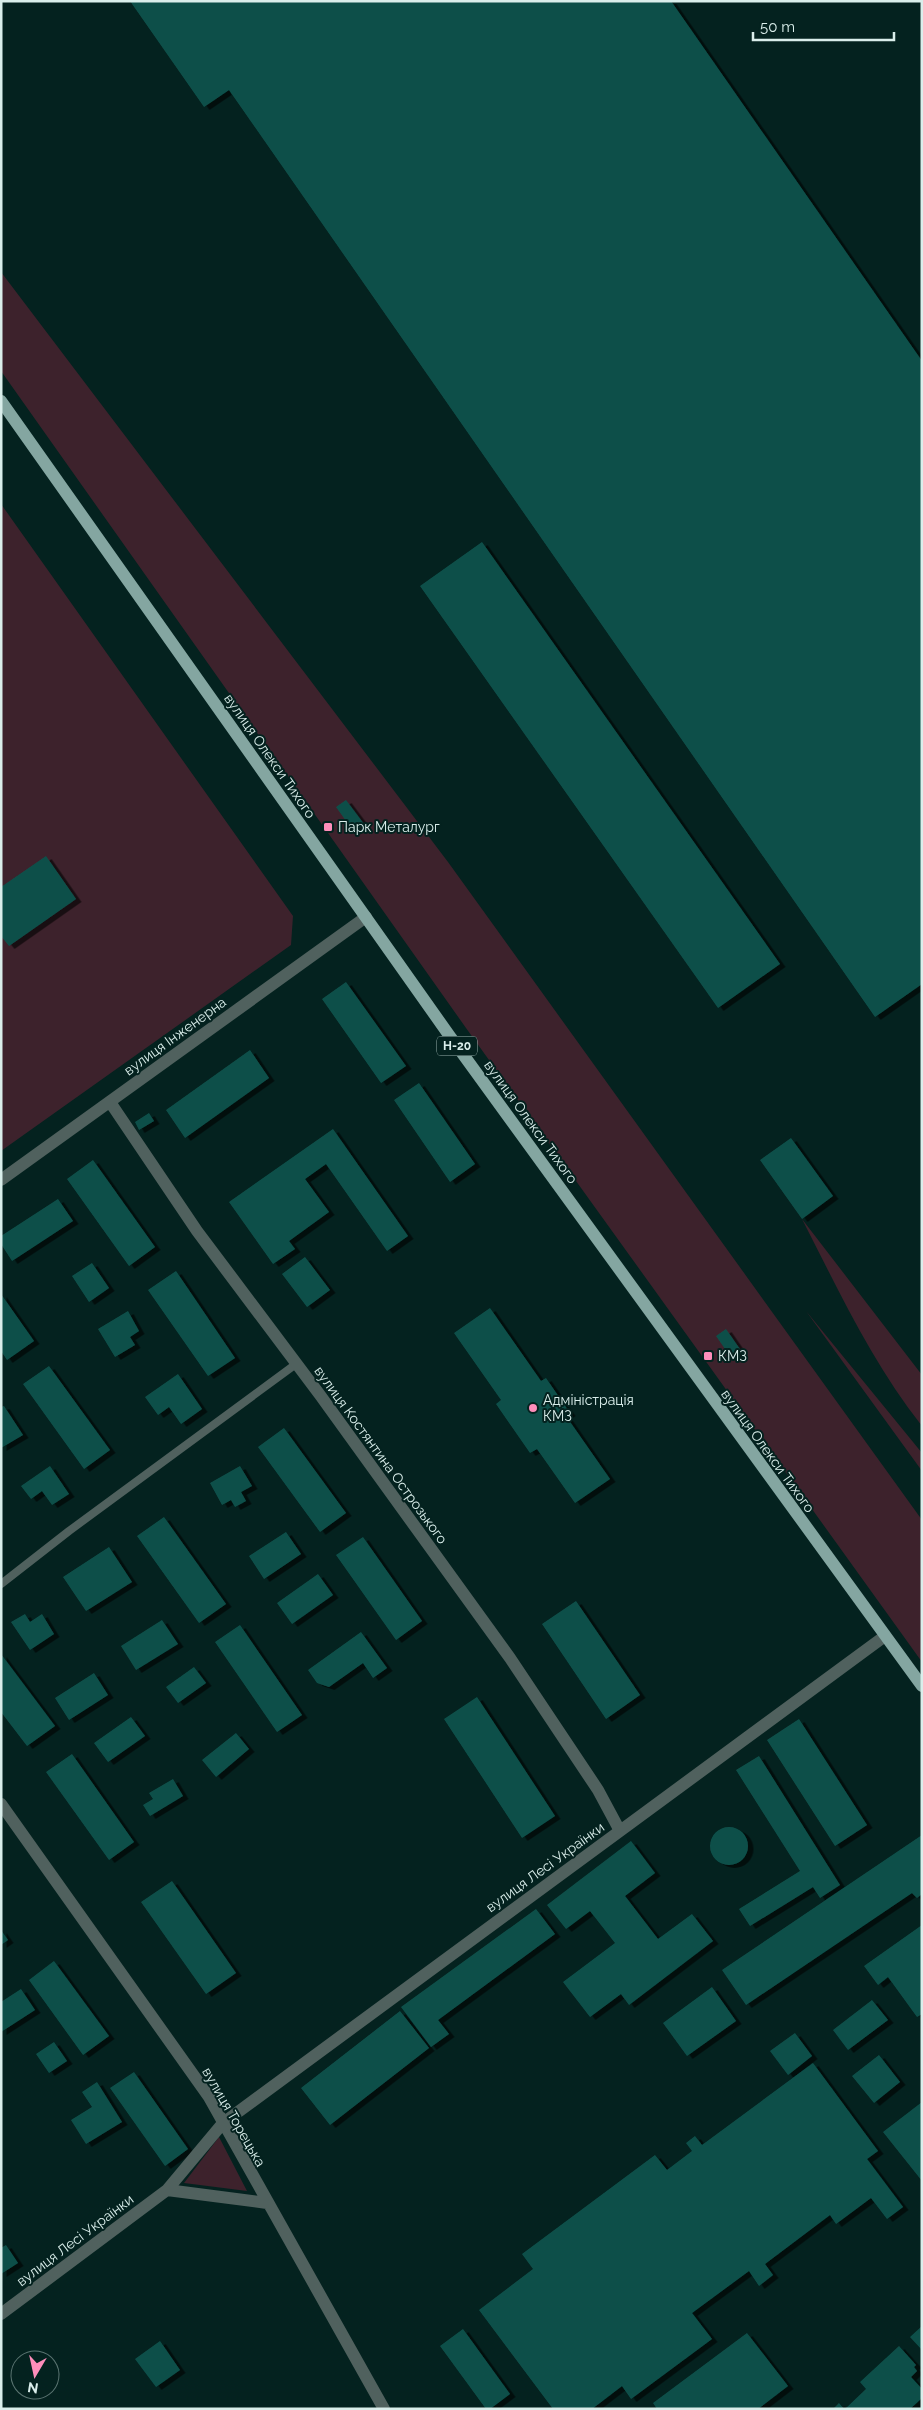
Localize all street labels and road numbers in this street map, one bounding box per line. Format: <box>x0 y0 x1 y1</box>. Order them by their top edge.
street label: вулиця Олекси Тихого <box>221 691 319 821</box>
street label: вулиця Інженерна <box>121 994 229 1078</box>
road number: Н-20 <box>437 1036 477 1056</box>
street label: вулиця Олекси Тихого <box>481 1057 581 1187</box>
street label: вулиця Костянтина Острозького <box>311 1363 451 1547</box>
street label: вулиця Олекси Тихого <box>718 1386 818 1516</box>
street label: вулиця Лесі Українки <box>483 1819 607 1915</box>
street label: вулиця Торецька <box>199 2065 269 2169</box>
street label: вулиця Лесі Українки <box>13 2191 137 2289</box>

